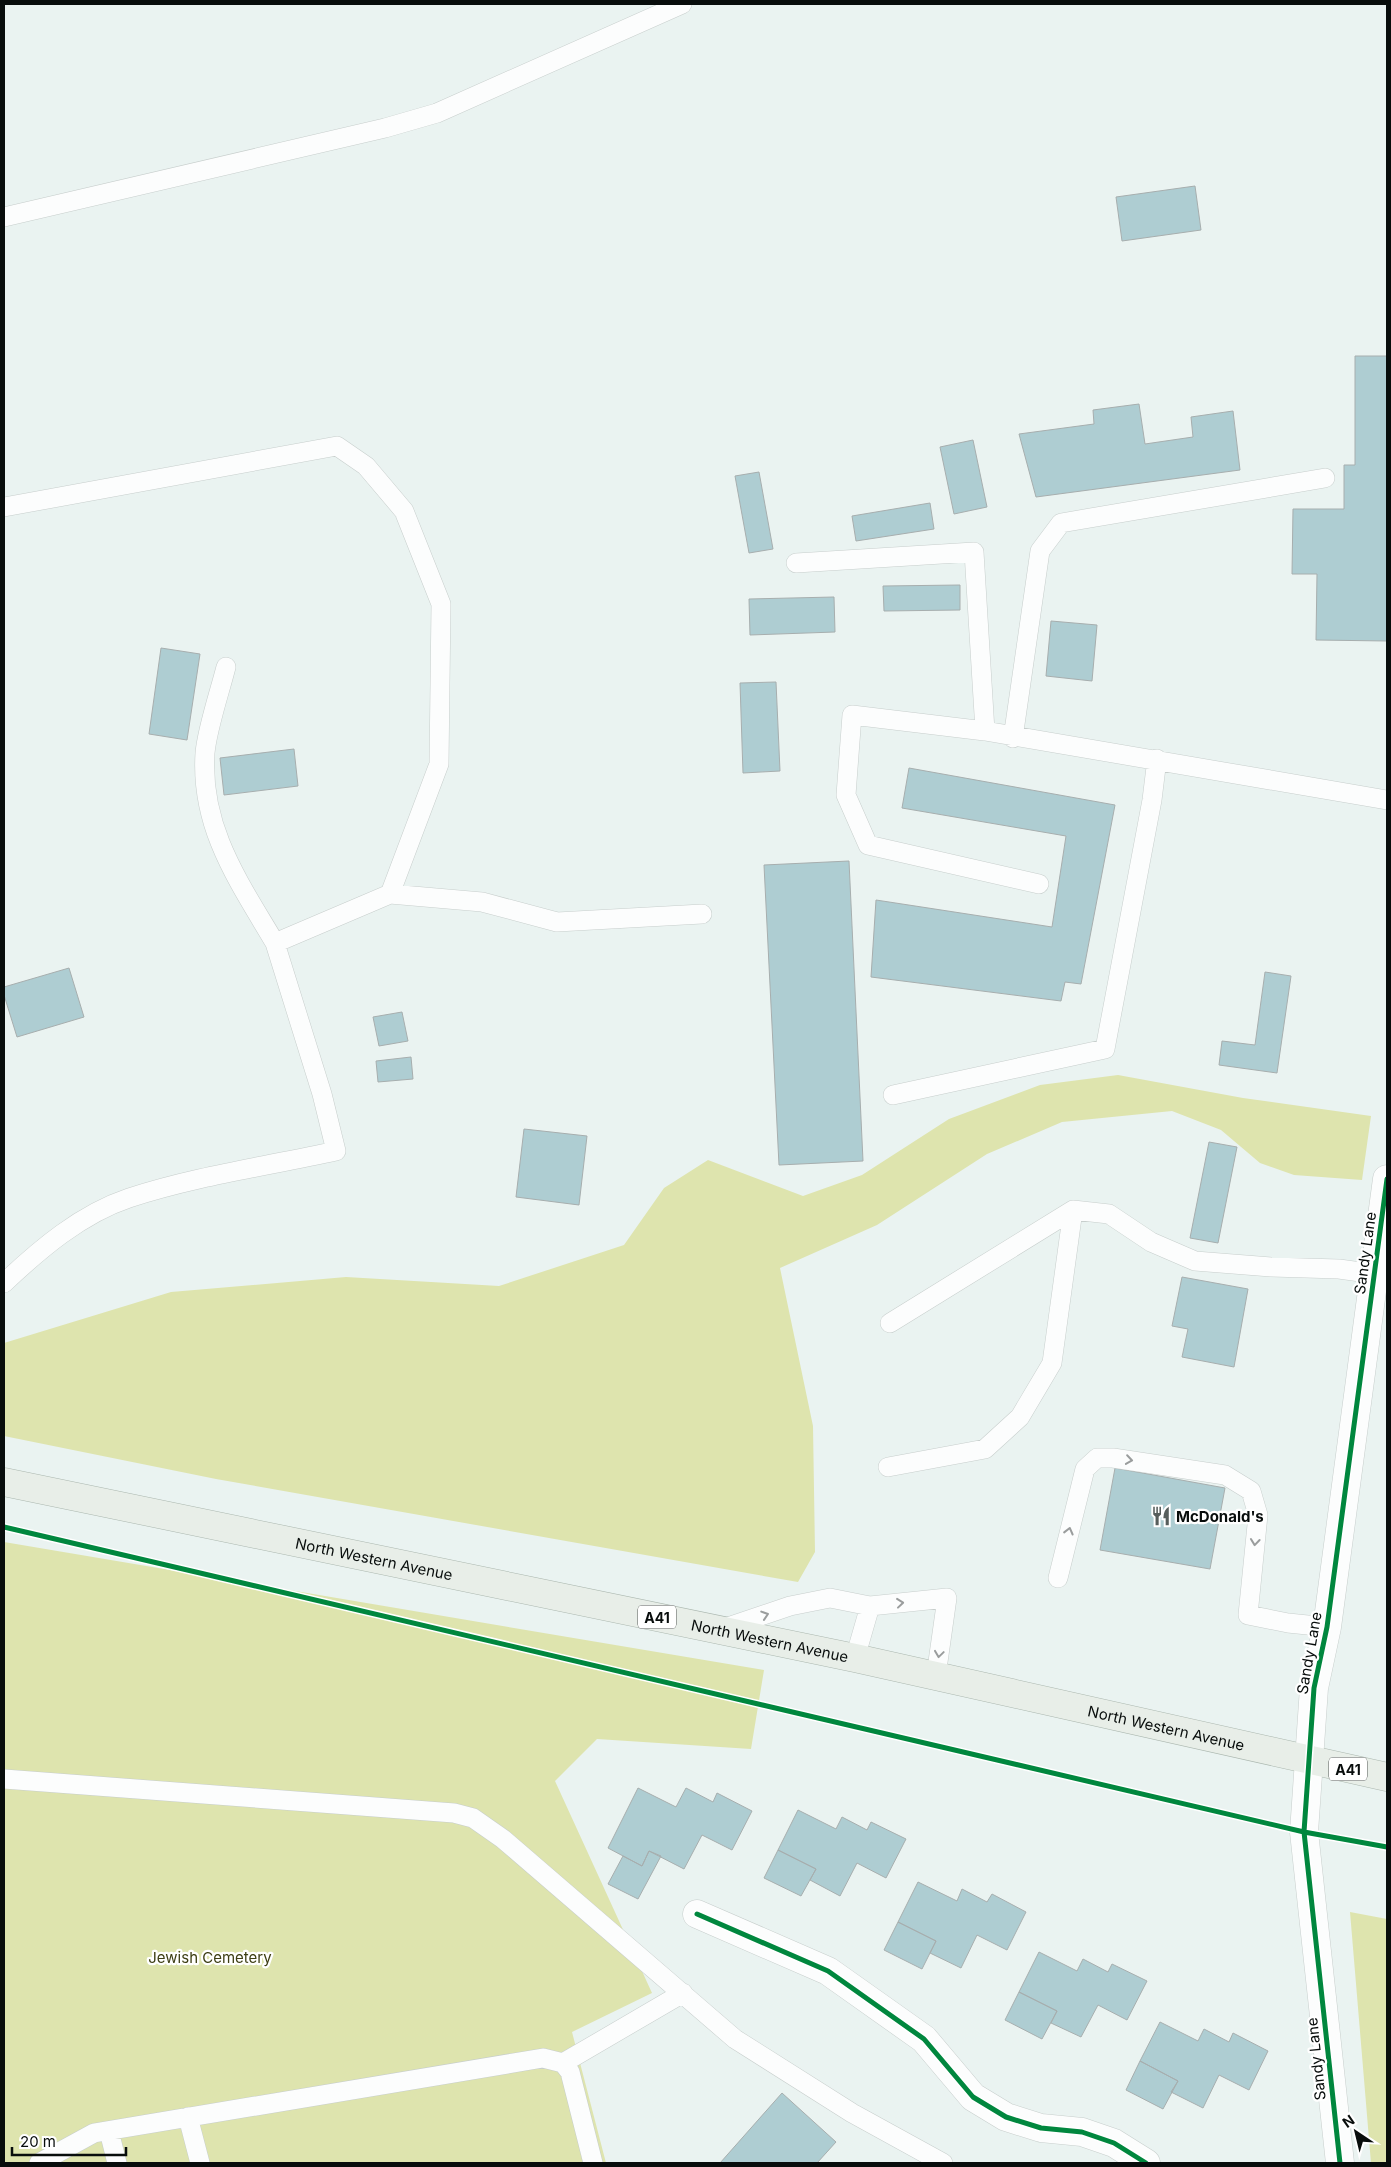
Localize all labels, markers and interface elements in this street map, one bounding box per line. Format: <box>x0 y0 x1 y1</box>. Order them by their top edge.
street label: Sandy Lane <box>1350 1210 1380 1296</box>
one-way arrow <box>1125 1455 1134 1465</box>
restaurant icon: McDonald's <box>1150 1505 1172 1527</box>
place label: McDonald's <box>1176 1507 1264 1526</box>
one-way arrow <box>1064 1528 1074 1536</box>
street label: North Western Avenue <box>294 1533 455 1584</box>
one-way arrow <box>1250 1539 1261 1547</box>
one-way arrow <box>896 1598 904 1609</box>
road number: A41 <box>638 1605 676 1628</box>
one-way arrow <box>760 1610 768 1620</box>
street label: Sandy Lane <box>1292 1610 1326 1696</box>
street label: North Western Avenue <box>689 1615 850 1666</box>
one-way arrow <box>934 1651 945 1659</box>
street label: North Western Avenue <box>1086 1701 1247 1754</box>
road number: A41 <box>1329 1758 1367 1780</box>
park label: Jewish Cemetery <box>148 1948 272 1967</box>
street label: Sandy Lane <box>1302 2017 1330 2101</box>
north arrow <box>1331 2107 1381 2157</box>
text: N <box>1339 2111 1358 2131</box>
scale bar <box>12 2124 126 2156</box>
text: 20 m <box>20 2132 56 2151</box>

